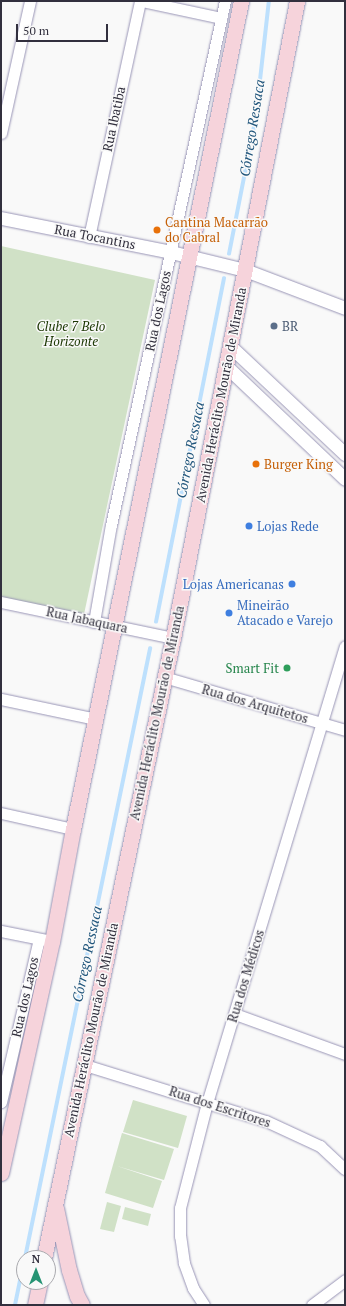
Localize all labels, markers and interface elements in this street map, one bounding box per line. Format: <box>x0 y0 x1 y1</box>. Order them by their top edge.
scale bar <box>18 16 110 42</box>
text: 50 m <box>23 23 49 38</box>
water label: Córrego Ressaca <box>236 78 268 178</box>
street label: Rua Ibatiba <box>100 85 128 153</box>
place label: Cantina Macarrão do Cabral <box>165 215 268 246</box>
street label: Rua Tocantins <box>53 221 137 253</box>
marker: Cantina Macarrão do Cabral <box>152 225 162 235</box>
street label: Rua dos Lagos <box>142 269 174 353</box>
street label: Avenida Heráclito Mourão de Miranda <box>192 286 250 504</box>
place label: BR <box>282 318 298 334</box>
park label: Clube 7 Belo Horizonte <box>37 319 105 350</box>
marker: BR <box>269 321 279 331</box>
water label: Córrego Ressaca <box>172 400 208 500</box>
place label: Burger King <box>264 456 333 472</box>
marker: Burger King <box>251 459 261 469</box>
place label: Lojas Rede <box>257 518 319 534</box>
marker: Lojas Rede <box>244 521 254 531</box>
place label: Lojas Americanas <box>182 576 284 592</box>
marker: Lojas Americanas <box>287 579 297 589</box>
place label: Mineirão Atacado e Varejo <box>237 598 333 629</box>
street label: Rua Jabaquara <box>45 604 129 636</box>
street label: Avenida Heráclito Mourão de Miranda <box>127 604 187 822</box>
marker: Mineirão Atacado e Varejo <box>224 608 234 618</box>
place label: Smart Fit <box>225 660 279 676</box>
marker: Smart Fit <box>282 663 292 673</box>
street label: Rua dos Arquitetos <box>200 681 310 727</box>
water label: Córrego Ressaca <box>69 904 105 1004</box>
street label: Avenida Heráclito Mourão de Miranda <box>61 921 121 1139</box>
street label: Rua dos Médicos <box>224 928 268 1024</box>
street label: Rua dos Lagos <box>8 955 42 1039</box>
street label: Rua dos Escritores <box>167 1083 273 1131</box>
north arrow <box>16 1250 56 1290</box>
text: N <box>32 1252 40 1266</box>

